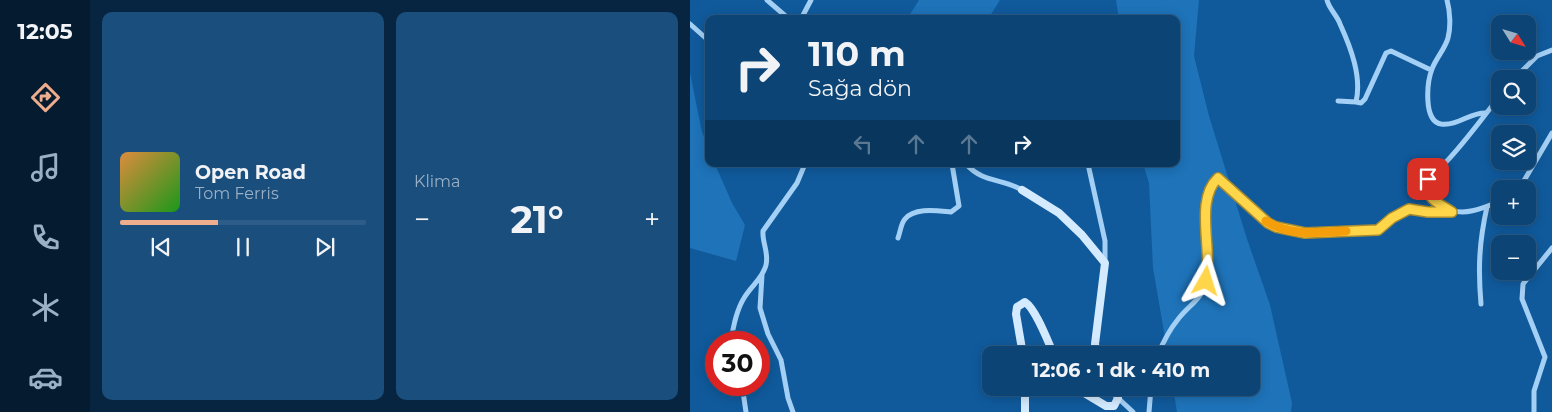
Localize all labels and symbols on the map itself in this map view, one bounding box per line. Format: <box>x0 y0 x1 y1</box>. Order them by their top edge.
north arrow <box>1491 15 1536 60</box>
pin <box>1407 158 1449 200</box>
position arrow <box>1179 254 1231 306</box>
speed limit sign: 30 <box>705 331 770 396</box>

